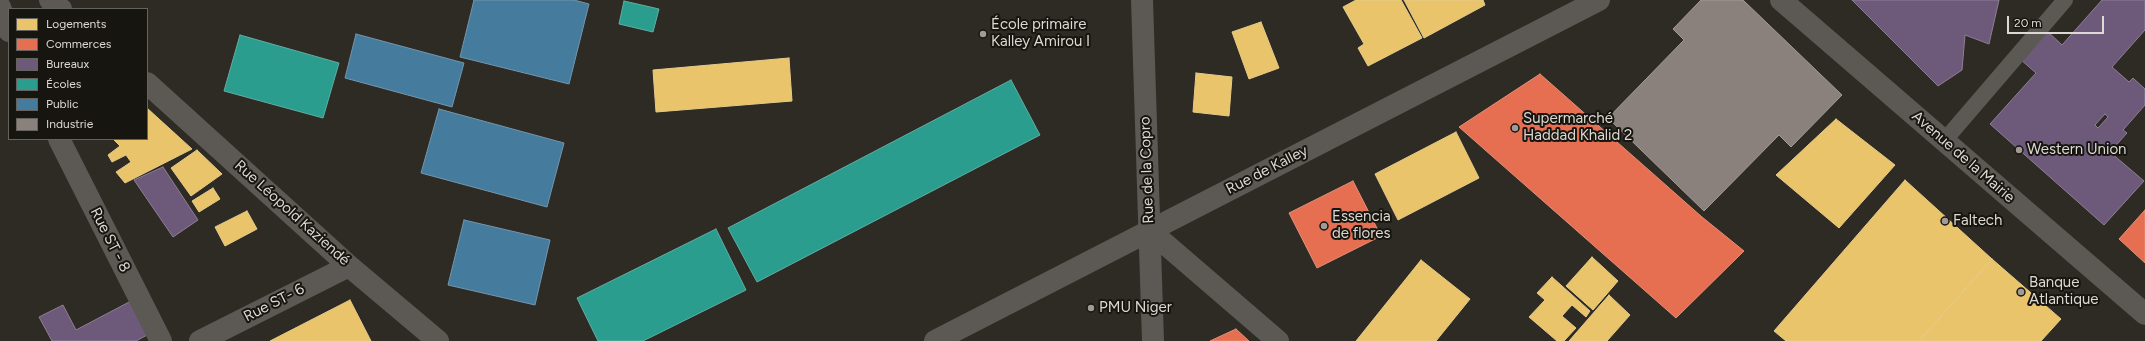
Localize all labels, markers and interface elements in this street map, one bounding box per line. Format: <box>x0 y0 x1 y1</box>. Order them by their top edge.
legend <box>8 8 148 140</box>
scale bar <box>2009 8 2106 34</box>
place label: École primaire Kalley Amirou I <box>991 16 1090 51</box>
text: 20 m <box>2014 16 2042 30</box>
text: Logements <box>46 17 106 31</box>
marker: École primaire Kalley Amirou I <box>978 29 988 39</box>
text: Commerces <box>46 37 111 51</box>
text: Bureaux <box>46 57 89 71</box>
text: Écoles <box>46 77 81 91</box>
text: Public <box>46 97 79 111</box>
street label: Avenue de la Mairie <box>1908 107 2018 207</box>
place label: Supermarché Haddad Khalid 2 <box>1523 110 1632 145</box>
street label: Rue de la Copro <box>1136 116 1158 224</box>
text: Industrie <box>46 117 93 131</box>
marker: Supermarché Haddad Khalid 2 <box>1510 123 1520 133</box>
place label: Western Union <box>2027 141 2126 159</box>
street label: Rue de Kalley <box>1223 142 1311 198</box>
marker: Western Union <box>2014 145 2024 155</box>
street label: Rue Léopold Kaziendé <box>231 157 353 269</box>
street label: Rue ST - 8 <box>86 205 134 275</box>
place label: Essencia de flores <box>1332 208 1391 243</box>
place label: Faltech <box>1953 212 2002 230</box>
marker: Faltech <box>1940 216 1950 226</box>
marker: Essencia de flores <box>1319 221 1329 231</box>
place label: Banque Atlantique <box>2029 274 2099 309</box>
street label: Rue ST- 6 <box>241 280 307 326</box>
marker: Banque Atlantique <box>2016 287 2026 297</box>
place label: PMU Niger <box>1099 299 1172 317</box>
marker: PMU Niger <box>1086 303 1096 313</box>

